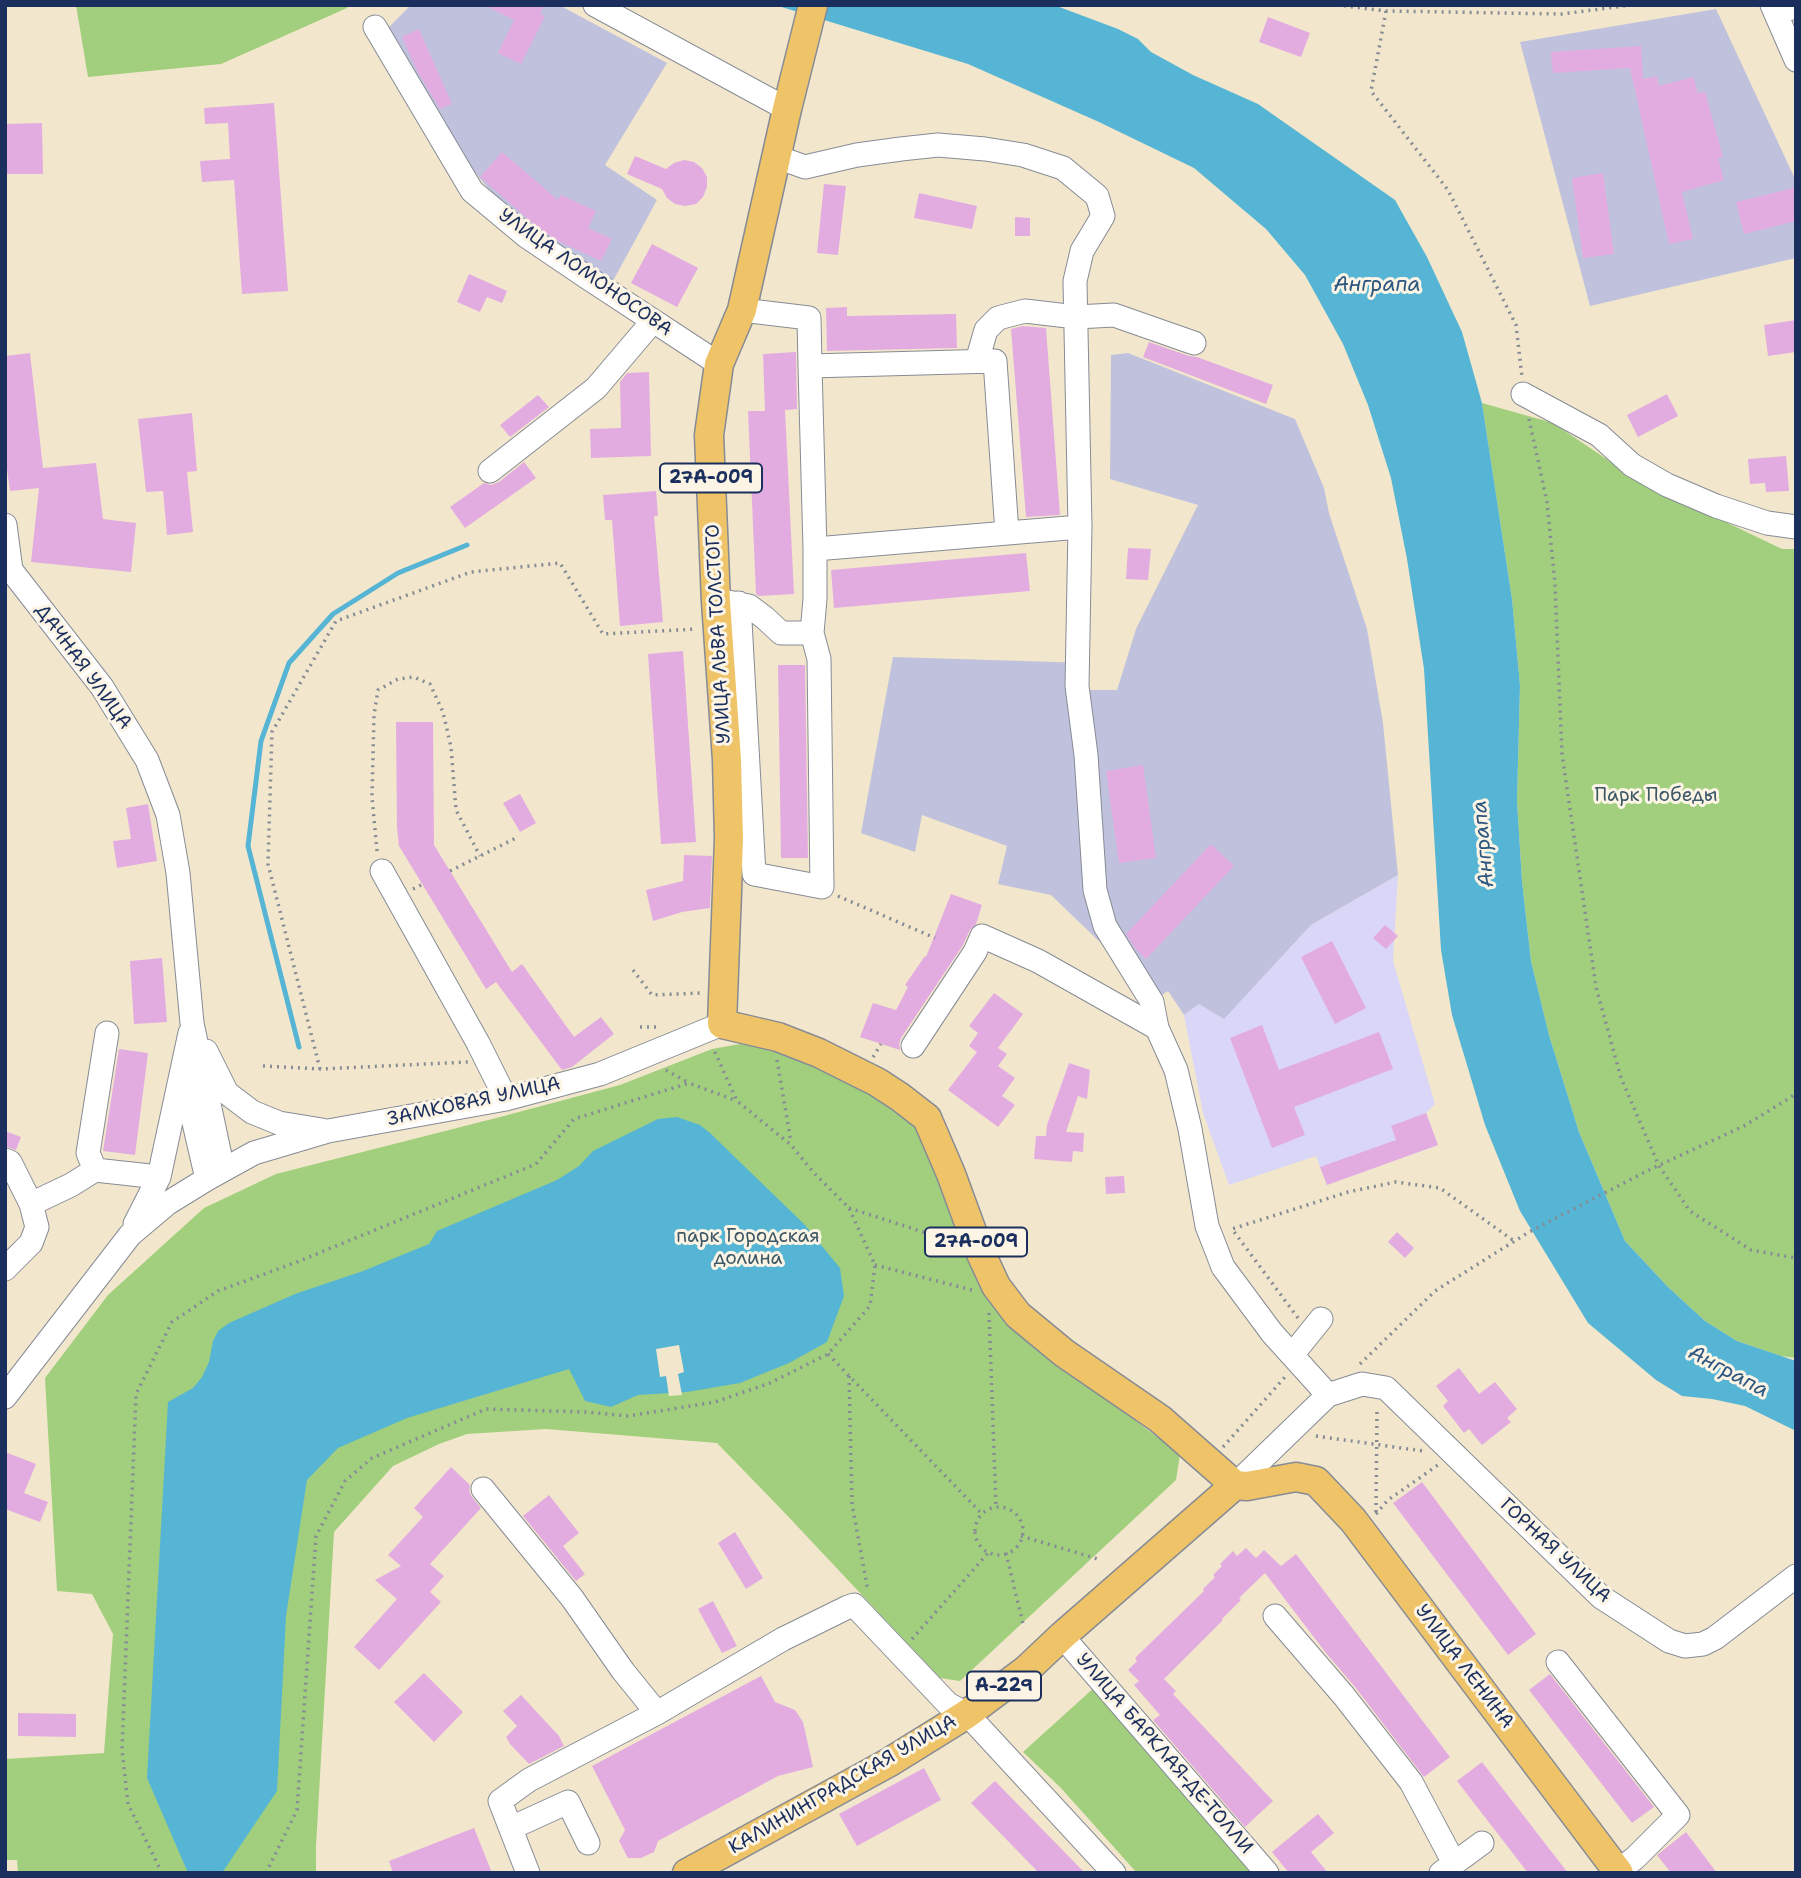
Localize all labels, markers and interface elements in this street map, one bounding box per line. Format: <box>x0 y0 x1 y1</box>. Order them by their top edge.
street label: УЛИЦА ЛОМОНОСОВА <box>494 204 676 342</box>
water label: Анграпа <box>1333 273 1421 299</box>
road number: 27А-009 <box>660 464 762 492</box>
street label: УЛИЦА ЛЬВА ТОЛСТОГО <box>702 524 736 744</box>
street label: ДАЧНАЯ УЛИЦА <box>30 600 136 734</box>
park label: Парк Победы <box>1595 785 1717 807</box>
water label: Анграпа <box>1468 799 1500 889</box>
street label: ЗАМКОВАЯ УЛИЦА <box>385 1073 563 1131</box>
park label: парк Городская долина <box>676 1226 820 1270</box>
road number: 27А-009 <box>925 1227 1027 1256</box>
water label: Анграпа <box>1684 1340 1772 1404</box>
street label: ГОРНАЯ УЛИЦА <box>1495 1494 1615 1608</box>
street label: УЛИЦА ЛЕНИНА <box>1410 1601 1518 1733</box>
street label: УЛИЦА БАРКЛАЯ-ДЕ-ТОЛЛИ <box>1071 1649 1257 1859</box>
road number: А-229 <box>967 1672 1041 1700</box>
street label: КАЛИНИНГРАДСКАЯ УЛИЦА <box>725 1710 961 1860</box>

